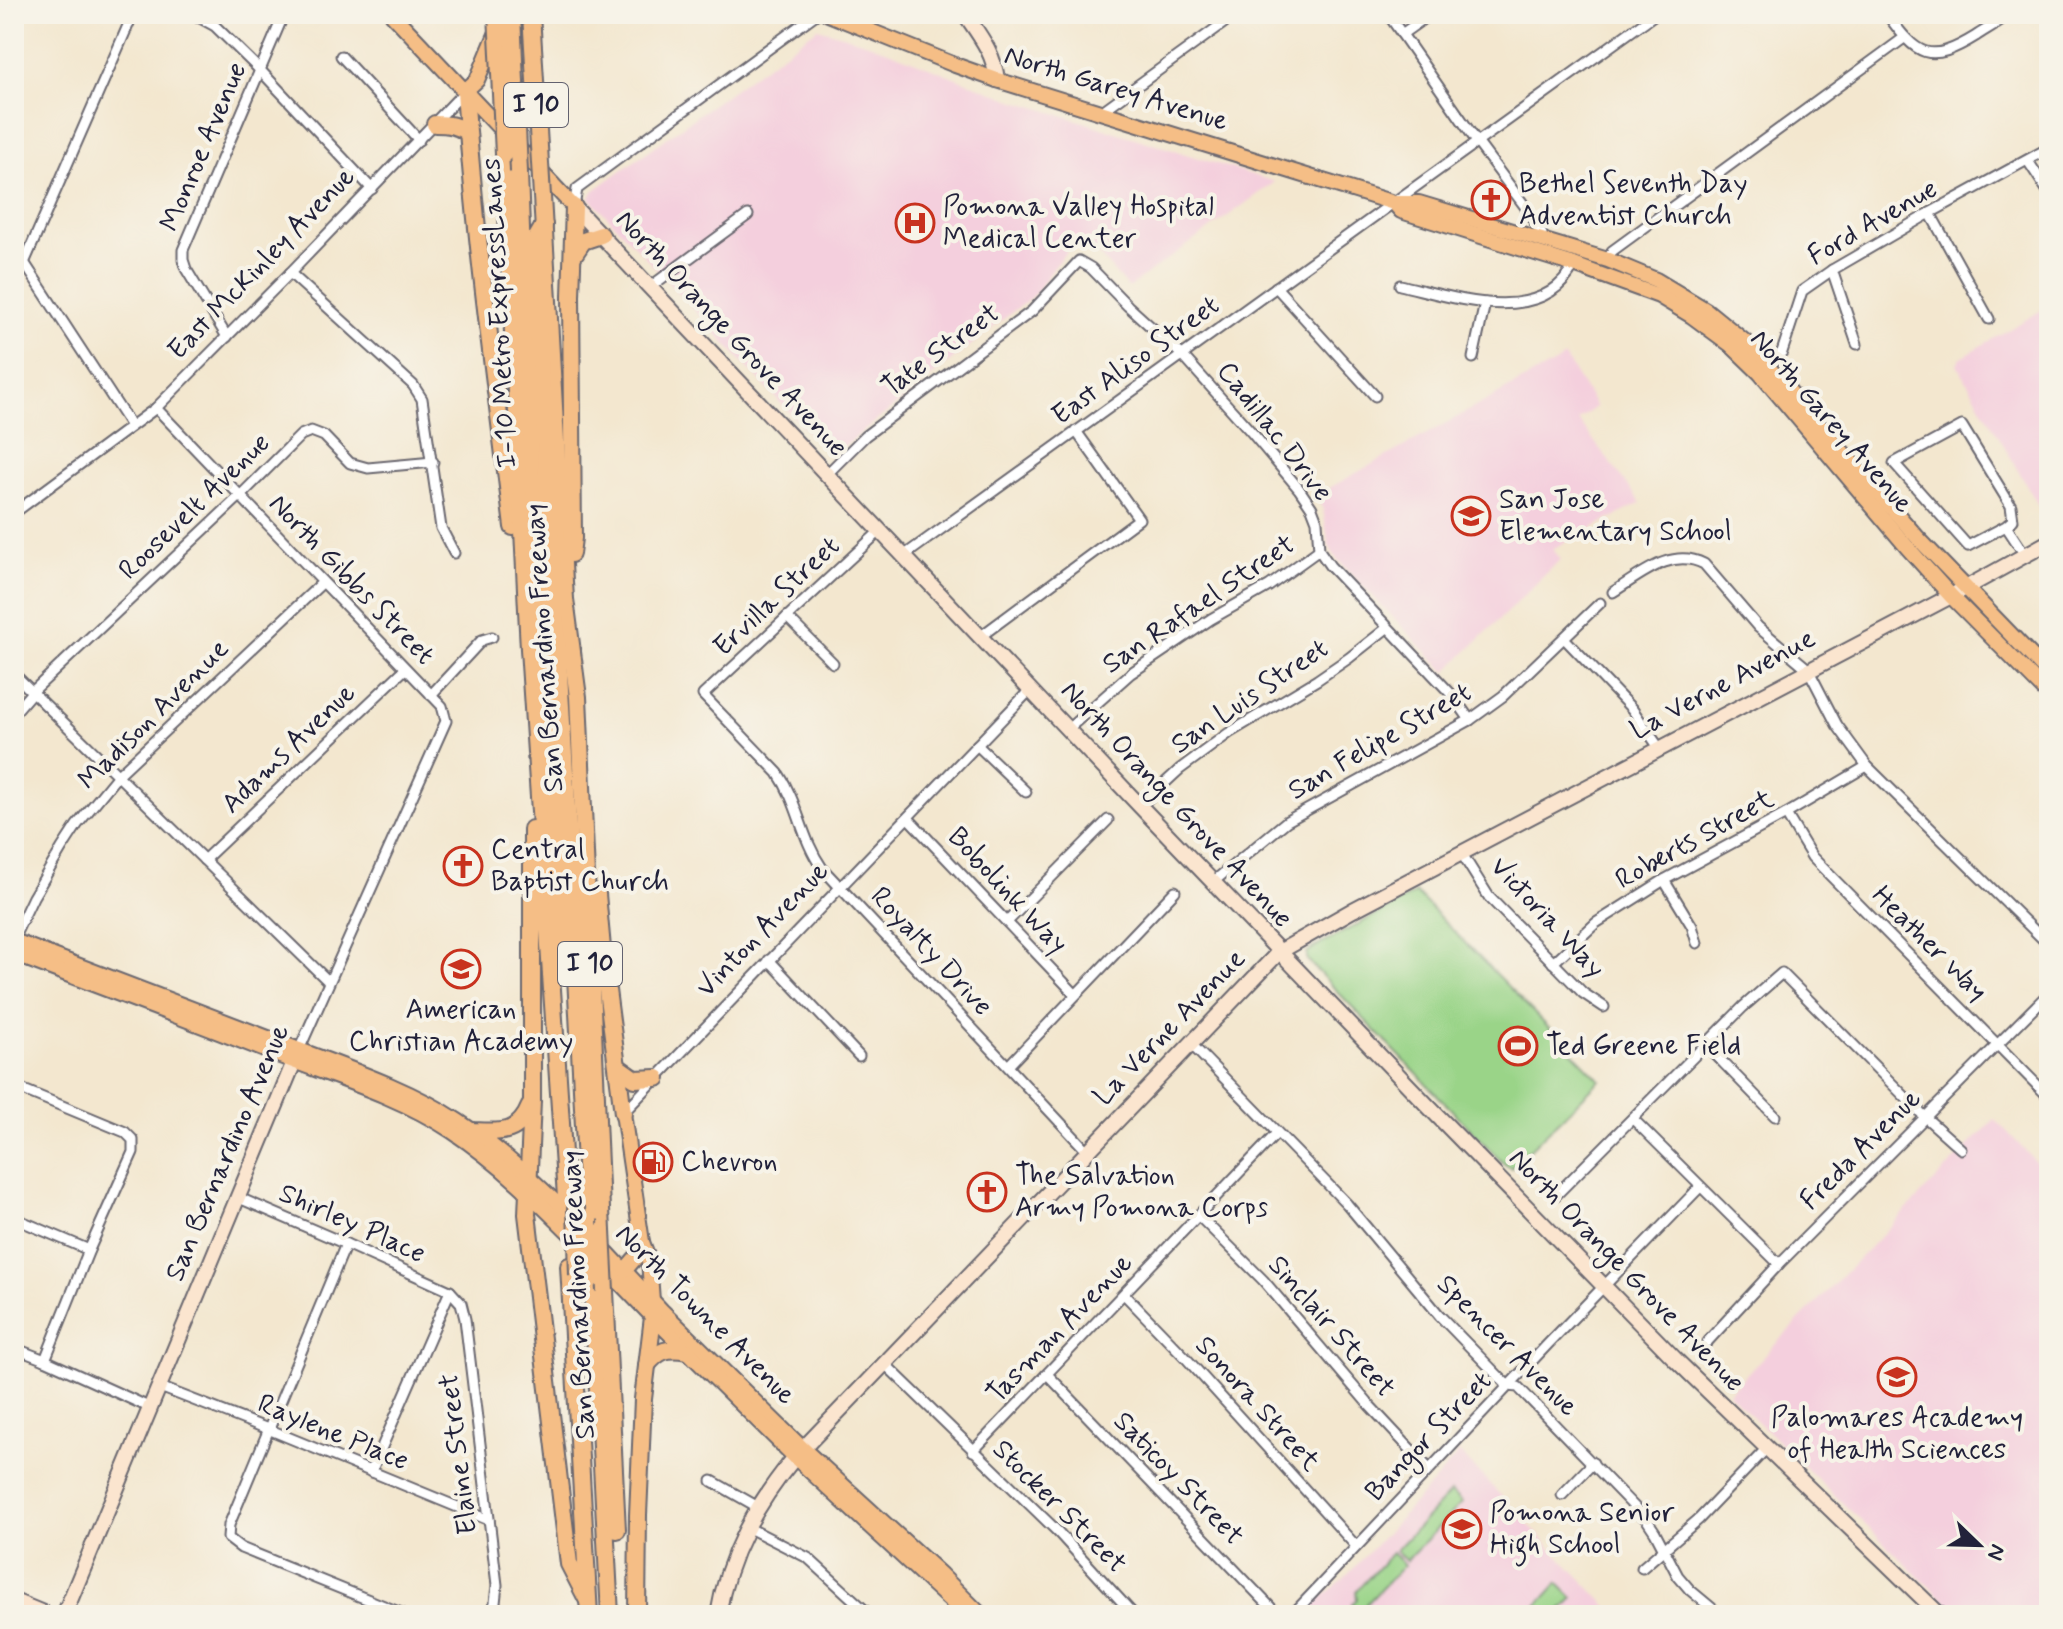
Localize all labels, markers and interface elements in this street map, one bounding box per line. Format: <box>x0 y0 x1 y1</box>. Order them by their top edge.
street label: North Garey Avenue <box>1000 37 1232 141</box>
street label: Monroe Avenue <box>152 57 256 237</box>
road number: I 10 <box>504 83 568 127</box>
street label: I-10 Metro ExpressLanes <box>473 157 527 469</box>
street label: East McKinley Avenue <box>160 159 364 369</box>
place label: Bethel Seventh Day Adventist Church <box>1519 166 1747 235</box>
street label: Ford Avenue <box>1801 171 1945 275</box>
church icon: Bethel Seventh Day Adventist Church <box>1470 179 1512 221</box>
place label: Pomona Valley Hospital Medical Center <box>943 189 1214 258</box>
hospital icon: Pomona Valley Hospital Medical Center <box>894 202 936 244</box>
street label: North Orange Grove Avenue <box>605 203 855 467</box>
street label: East Aliso Street <box>1045 288 1227 434</box>
street label: Tate Street <box>874 296 1008 406</box>
street label: North Garey Avenue <box>1741 322 1921 522</box>
street label: Cadillac Drive <box>1208 354 1340 510</box>
street label: Roosevelt Avenue <box>111 425 279 589</box>
place label: San Jose Elementary School <box>1499 482 1732 551</box>
street label: North Gibbs Street <box>260 487 442 673</box>
school or university icon: San Jose Elementary School <box>1450 495 1492 537</box>
street label: San Bernardino Freeway <box>516 502 574 794</box>
street label: San Rafael Street <box>1095 527 1303 683</box>
street label: Ervilla Street <box>706 529 848 665</box>
street label: La Verne Avenue <box>1624 621 1822 749</box>
street label: Madison Avenue <box>70 631 238 799</box>
street label: San Luis Street <box>1164 631 1336 763</box>
street label: North Orange Grove Avenue <box>1050 674 1300 938</box>
street label: San Felipe Street <box>1282 675 1478 809</box>
street label: Adams Avenue <box>214 676 364 822</box>
street label: Roberts Street <box>1609 781 1781 899</box>
street label: Bobolink Way <box>939 820 1075 962</box>
place label: Central Baptist Church <box>491 832 669 901</box>
church icon: Central Baptist Church <box>442 845 484 887</box>
street label: Victoria Way <box>1481 849 1613 987</box>
street label: Vinton Avenue <box>689 854 837 1006</box>
street label: Heather Way <box>1863 878 1995 1010</box>
street label: Royalty Drive <box>862 879 1000 1025</box>
road number: I 10 <box>558 942 622 986</box>
street label: La Verne Avenue <box>1086 942 1254 1114</box>
school or university icon: American Christian Academy <box>440 948 482 990</box>
place label: American Christian Academy <box>349 992 573 1061</box>
street label: San Bernardino Avenue <box>157 1019 299 1287</box>
sports icon: Ted Greene Field <box>1497 1025 1539 1067</box>
place label: Ted Greene Field <box>1546 1028 1741 1065</box>
street label: Freda Avenue <box>1792 1081 1930 1219</box>
fuel station icon: Chevron <box>632 1141 674 1183</box>
street label: North Orange Grove Avenue <box>1498 1141 1752 1402</box>
place label: Chevron <box>681 1144 778 1181</box>
street label: San Bernardino Freeway <box>553 1150 605 1440</box>
place label: The Salvation Army Pomona Corps <box>1015 1158 1268 1227</box>
church icon: The Salvation Army Pomona Corps <box>966 1171 1008 1213</box>
street label: Shirley Place <box>273 1175 431 1273</box>
street label: North Towne Avenue <box>607 1217 803 1413</box>
street label: Tasman Avenue <box>979 1246 1141 1412</box>
street label: Sinclair Street <box>1259 1248 1403 1406</box>
street label: Spencer Avenue <box>1428 1267 1586 1425</box>
street label: Sonora Street <box>1186 1328 1328 1480</box>
school or university icon: Palomares Academy of Health Sciences <box>1876 1356 1918 1398</box>
street label: Bangor Street <box>1357 1364 1502 1512</box>
street label: Elaine Street <box>431 1371 487 1537</box>
street label: Raylene Place <box>252 1386 414 1480</box>
place label: Palomares Academy of Health Sciences <box>1771 1400 2023 1469</box>
street label: Saticoy Street <box>1105 1404 1251 1554</box>
street label: Stocker Street <box>984 1432 1134 1582</box>
place label: Pomona Senior High School <box>1490 1495 1675 1567</box>
north arrow <box>1939 1505 2019 1585</box>
school or university icon: Pomona Senior High School <box>1441 1508 1483 1550</box>
text: N <box>1980 1540 2011 1564</box>

